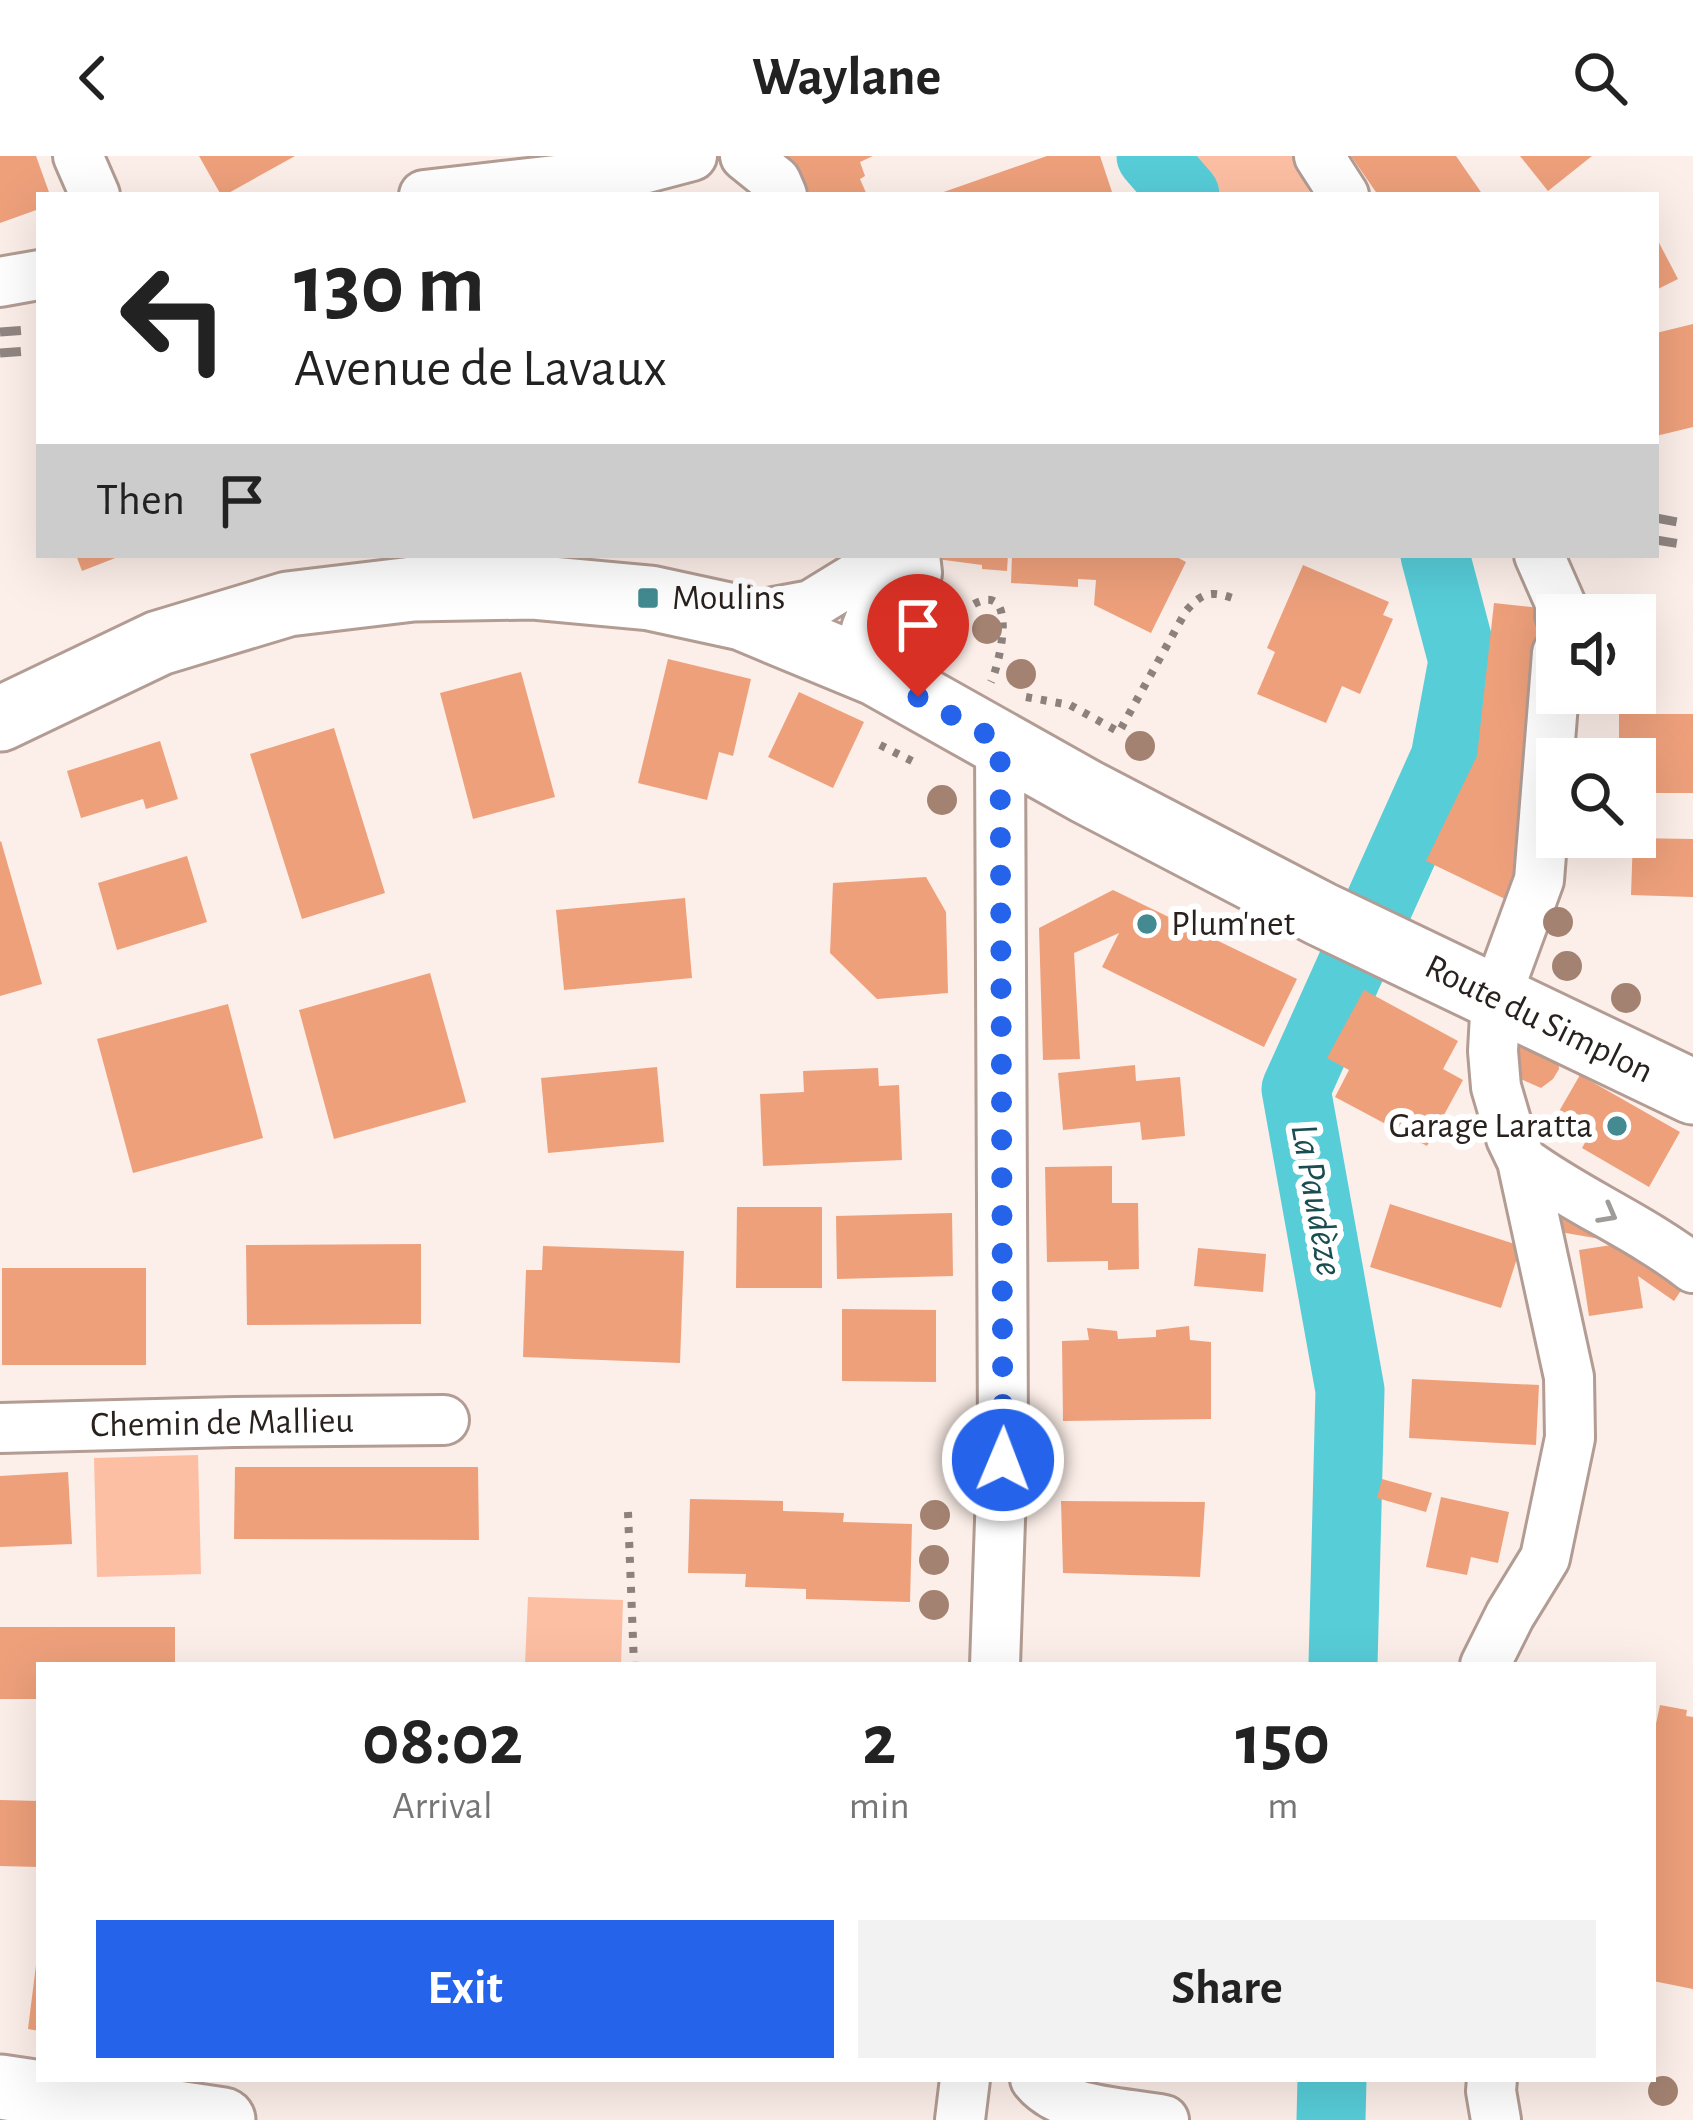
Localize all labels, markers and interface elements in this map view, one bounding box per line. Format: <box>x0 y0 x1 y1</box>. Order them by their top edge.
icon: back <box>60 45 126 111</box>
icon: search <box>1567 45 1633 111</box>
text: Waylane <box>752 51 941 105</box>
icon: left <box>96 240 252 396</box>
text: 130 m <box>294 244 485 328</box>
text: Avenue de Lavaux <box>294 342 667 396</box>
icon: arrive <box>209 468 275 534</box>
text: Then <box>96 478 185 523</box>
pin <box>867 574 969 697</box>
place label: Moulins <box>672 580 785 616</box>
marker: Moulins <box>635 585 661 611</box>
icon: arrive <box>885 592 951 658</box>
map controls <box>1536 594 1656 858</box>
button: sound <box>1536 594 1656 714</box>
button: search <box>1536 738 1656 858</box>
place label: Plum'net <box>1171 906 1296 942</box>
marker: Plum'net <box>1134 911 1160 937</box>
street label: Route du Simplon <box>1419 948 1659 1090</box>
place label: Garage Laratta <box>1389 1108 1593 1144</box>
marker: Garage Laratta <box>1604 1113 1630 1139</box>
water label: La Paudèze <box>1283 1121 1349 1279</box>
one-way arrow <box>1595 1200 1616 1223</box>
position arrow <box>940 1397 1066 1523</box>
street label: Chemin de Mallieu <box>90 1403 354 1443</box>
text: 08:02 <box>362 1705 523 1777</box>
text: 2 <box>862 1705 896 1777</box>
text: 150 <box>1236 1705 1330 1777</box>
text: Arrival <box>392 1787 493 1826</box>
text: min <box>849 1787 910 1826</box>
text: m <box>1267 1787 1298 1826</box>
button: Exit <box>96 1920 834 2058</box>
button: Share <box>858 1920 1596 2058</box>

